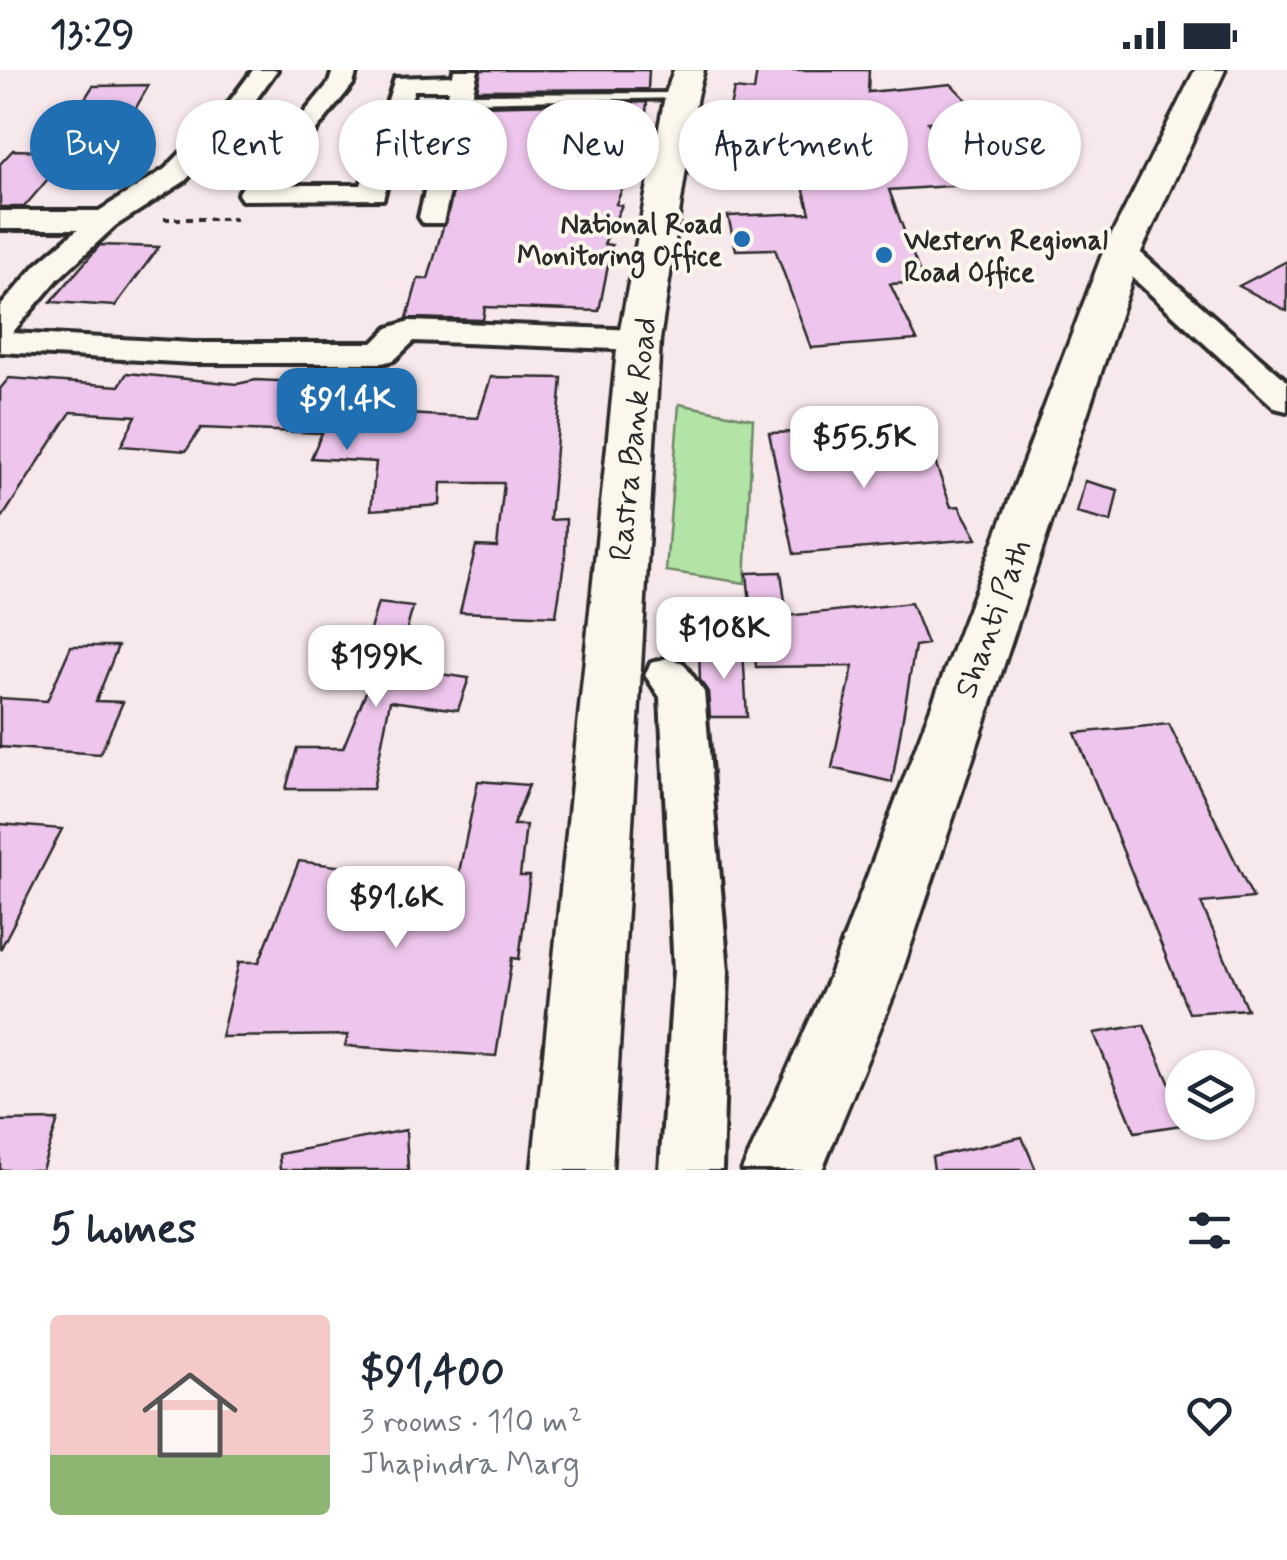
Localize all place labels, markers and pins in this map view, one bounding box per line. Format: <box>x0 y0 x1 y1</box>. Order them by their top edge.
place label: National Road Monitoring Office <box>517 207 722 279</box>
place label: Western Regional Road Office <box>904 223 1108 292</box>
marker: National Road Monitoring Office <box>731 228 753 250</box>
marker: Western Regional Road Office <box>873 244 895 266</box>
pin: $91.4K <box>266 368 428 453</box>
pin: $55.5K <box>783 406 945 491</box>
pin: $108K <box>654 597 794 682</box>
pin: $199K <box>306 625 446 710</box>
pin: $91.6K <box>315 866 477 951</box>

